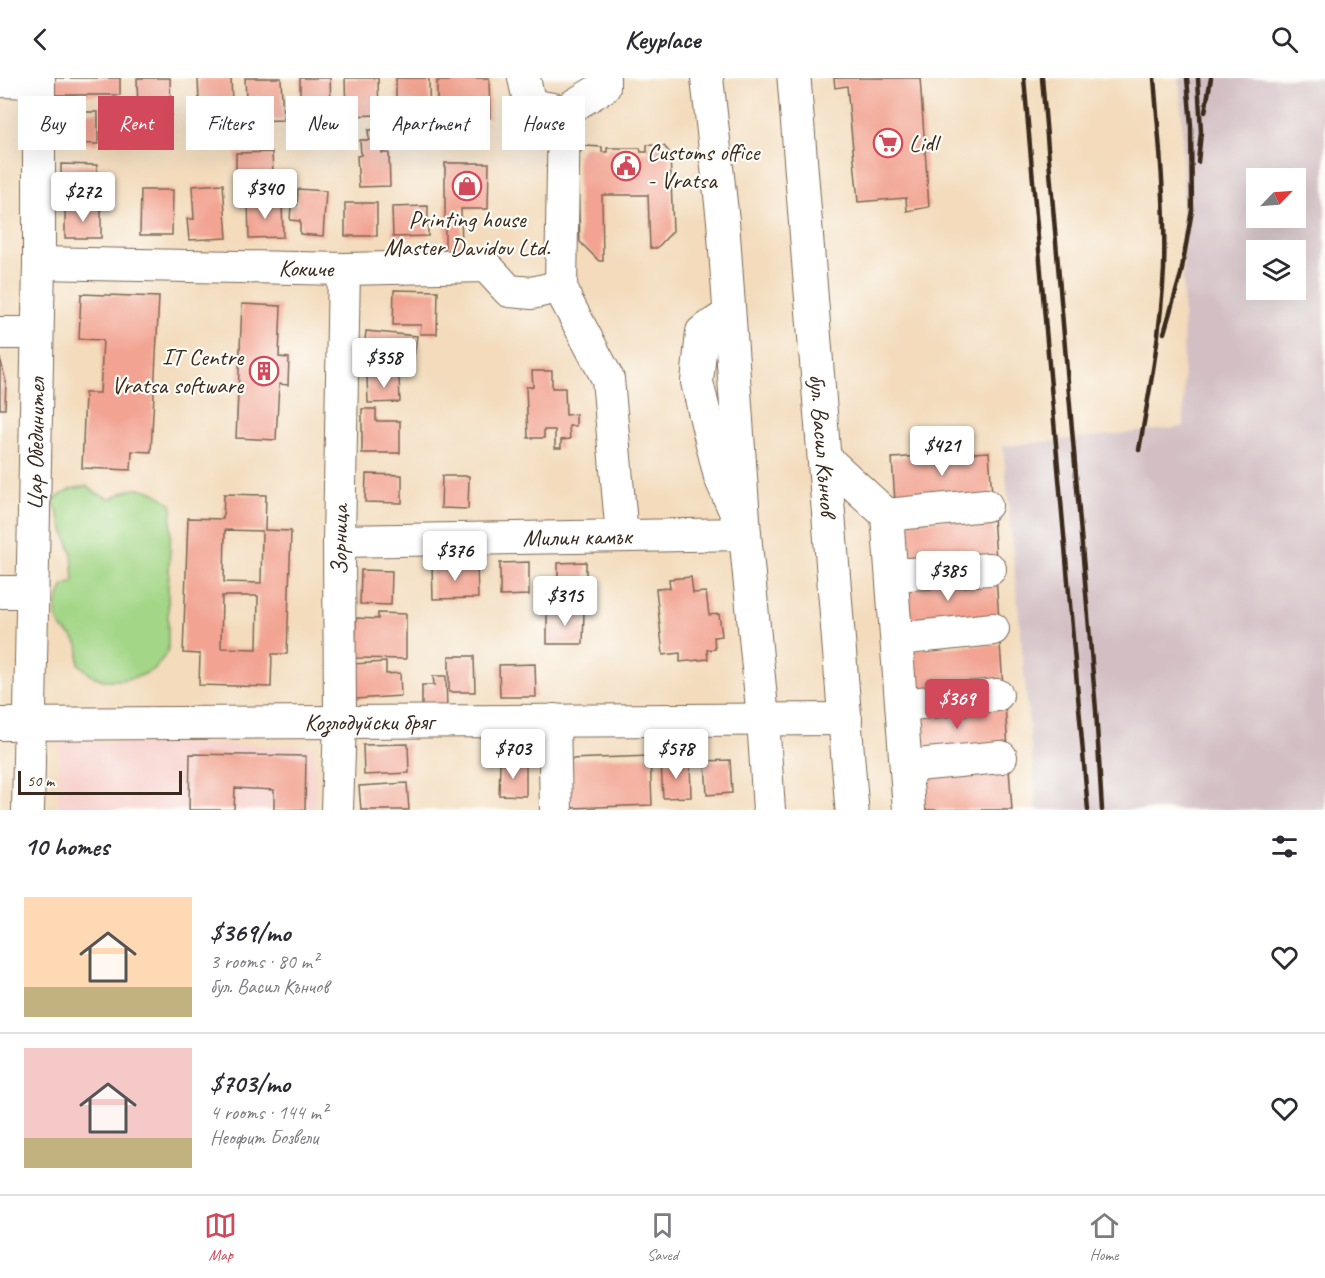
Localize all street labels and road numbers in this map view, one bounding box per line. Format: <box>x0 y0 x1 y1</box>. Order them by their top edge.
street label: Кокиче <box>278 253 336 284</box>
street label: бул. Васил Кънчов <box>803 373 844 522</box>
street label: Цар Обединител <box>19 375 52 511</box>
street label: Зорница <box>324 502 355 575</box>
street label: Милин камък <box>522 521 634 553</box>
street label: Козлодуйски бряг <box>304 706 437 738</box>

